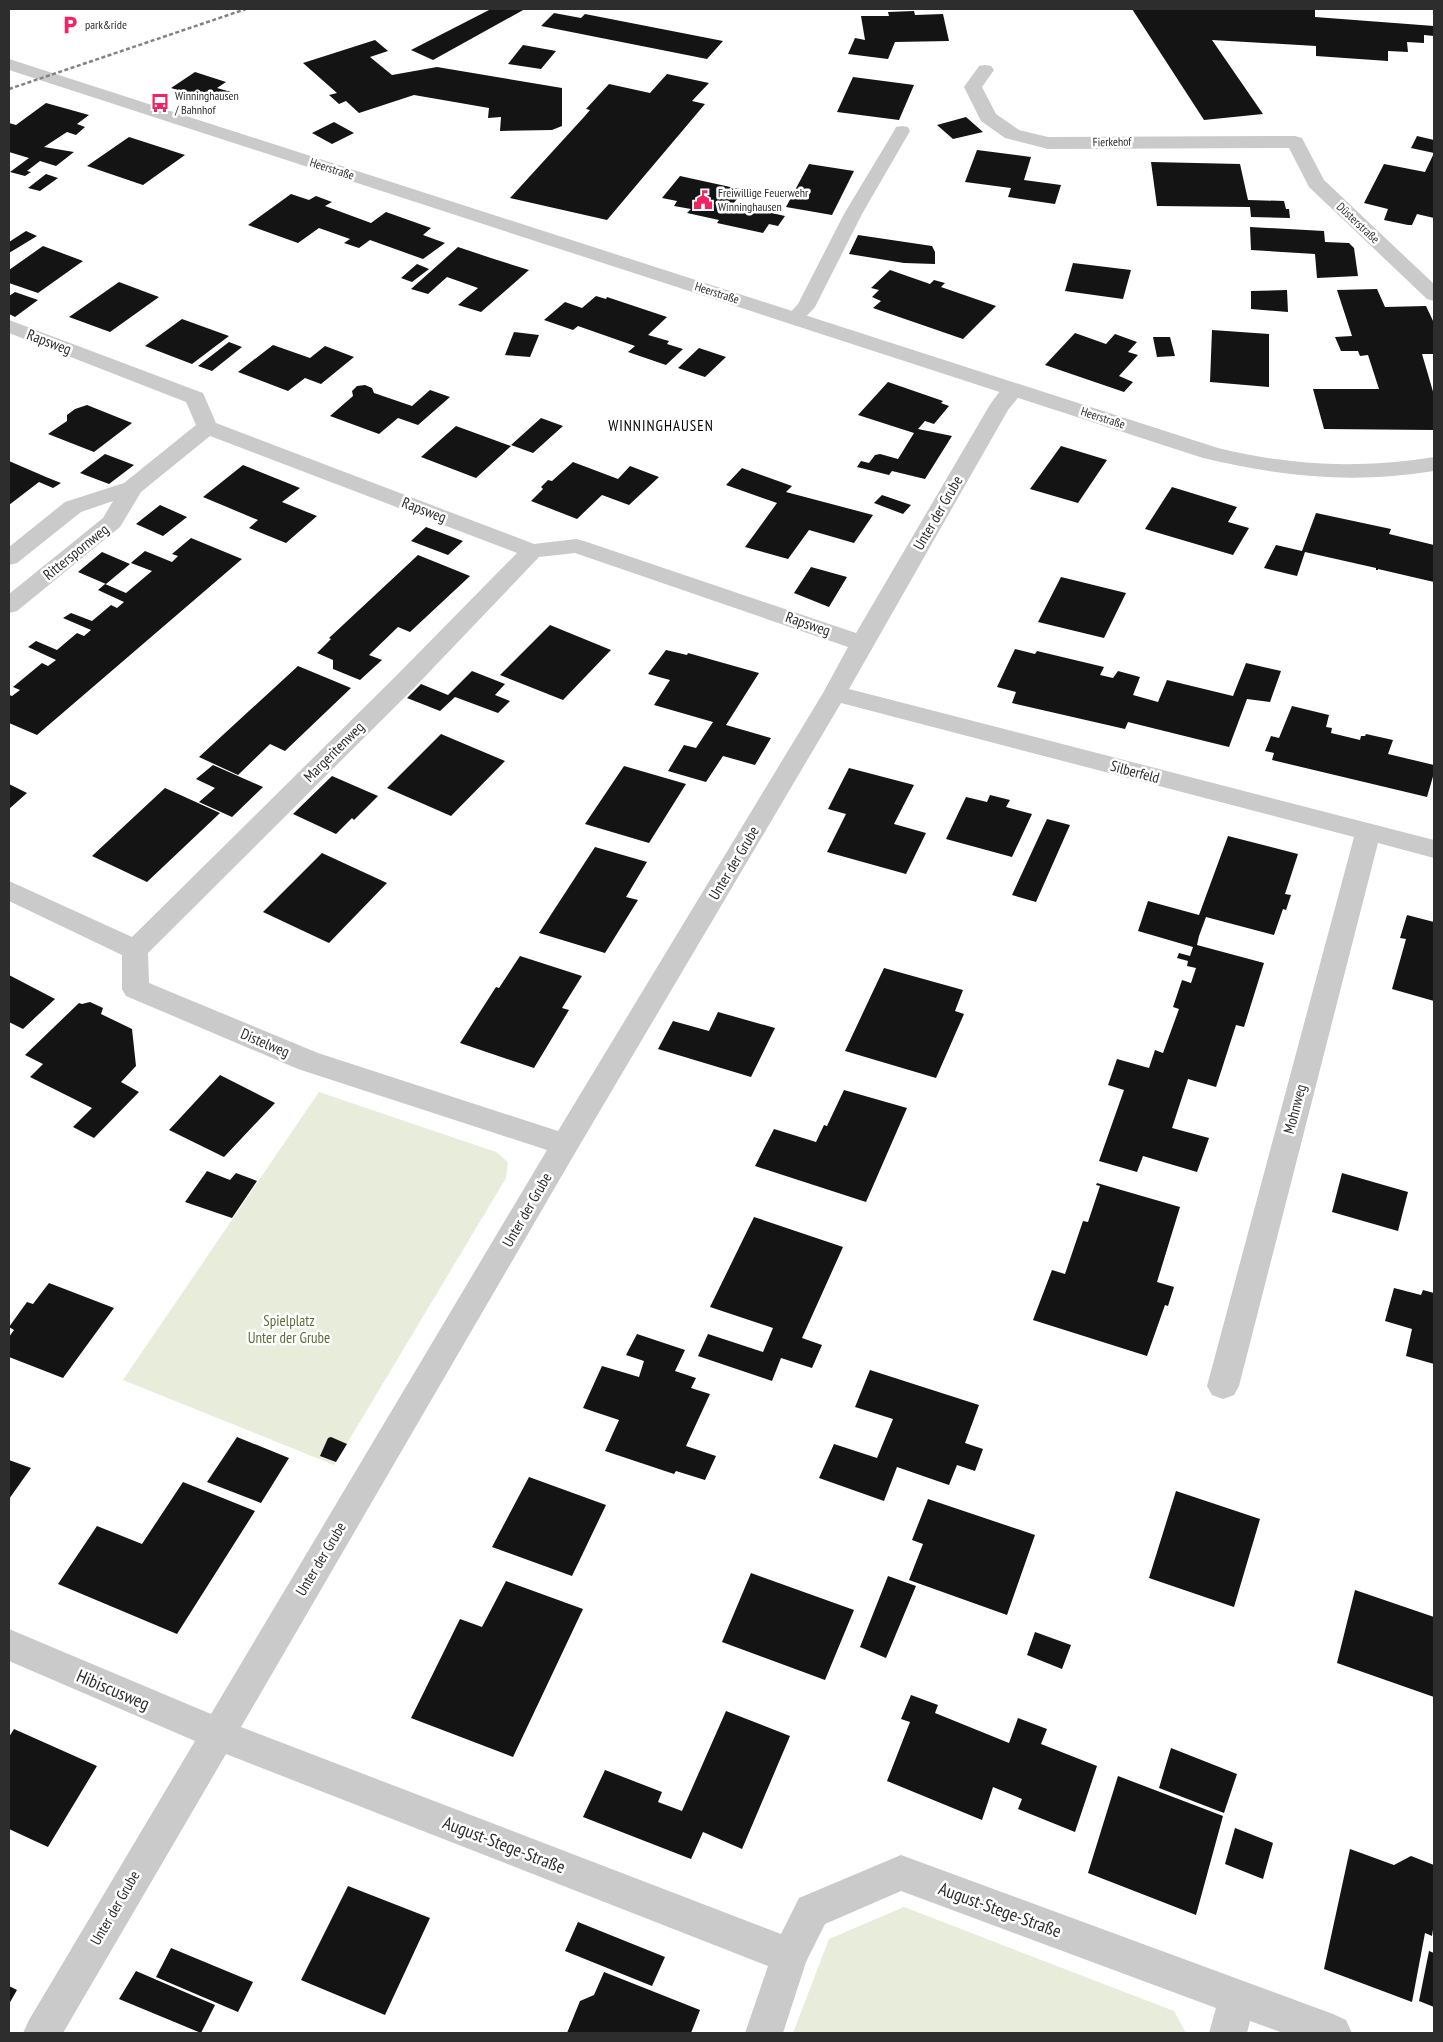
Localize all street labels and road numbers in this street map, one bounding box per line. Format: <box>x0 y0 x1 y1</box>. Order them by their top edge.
street label: Fierkehof <box>1092 134 1132 149</box>
street label: Heerstraße <box>308 154 356 183</box>
street label: Düsterstraße <box>1334 199 1383 246</box>
street label: Heerstraße <box>693 278 741 307</box>
street label: Rapsweg <box>24 324 74 359</box>
street label: Heerstraße <box>1079 403 1127 432</box>
street label: Unter der Grube <box>909 472 966 553</box>
street label: Rapsweg <box>399 492 449 527</box>
street label: Ritterspornweg <box>39 519 112 584</box>
street label: Rapsweg <box>783 607 833 640</box>
street label: Margeritenweg <box>299 717 368 786</box>
street label: Silberfeld <box>1109 756 1162 787</box>
street label: Unter der Grube <box>704 822 763 903</box>
street label: Distelweg <box>238 1024 292 1061</box>
street label: Mohnweg <box>1279 1082 1310 1136</box>
street label: Unter der Grube <box>498 1169 555 1250</box>
street label: Unter der Grube <box>291 1518 350 1599</box>
street label: Hibiscusweg <box>73 1664 153 1715</box>
street label: August-Stege-Straße <box>440 1811 569 1878</box>
street label: Unter der Grube <box>86 1867 143 1948</box>
street label: August-Stege-Straße <box>936 1877 1065 1942</box>

